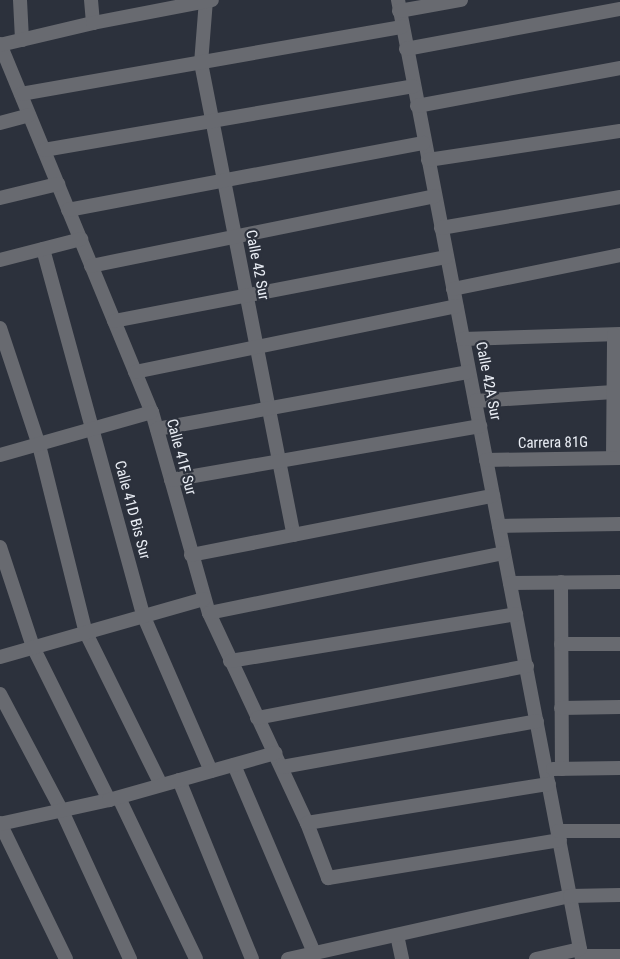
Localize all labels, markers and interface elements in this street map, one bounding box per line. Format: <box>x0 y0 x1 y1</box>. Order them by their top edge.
street label: Calle 42 Sur <box>241 228 273 302</box>
street label: Calle 42A Sur <box>472 340 504 422</box>
street label: Calle 41F Sur <box>162 417 200 497</box>
street label: Carrera 81G <box>518 433 588 453</box>
street label: Calle 41D Bis Sur <box>110 459 154 561</box>

